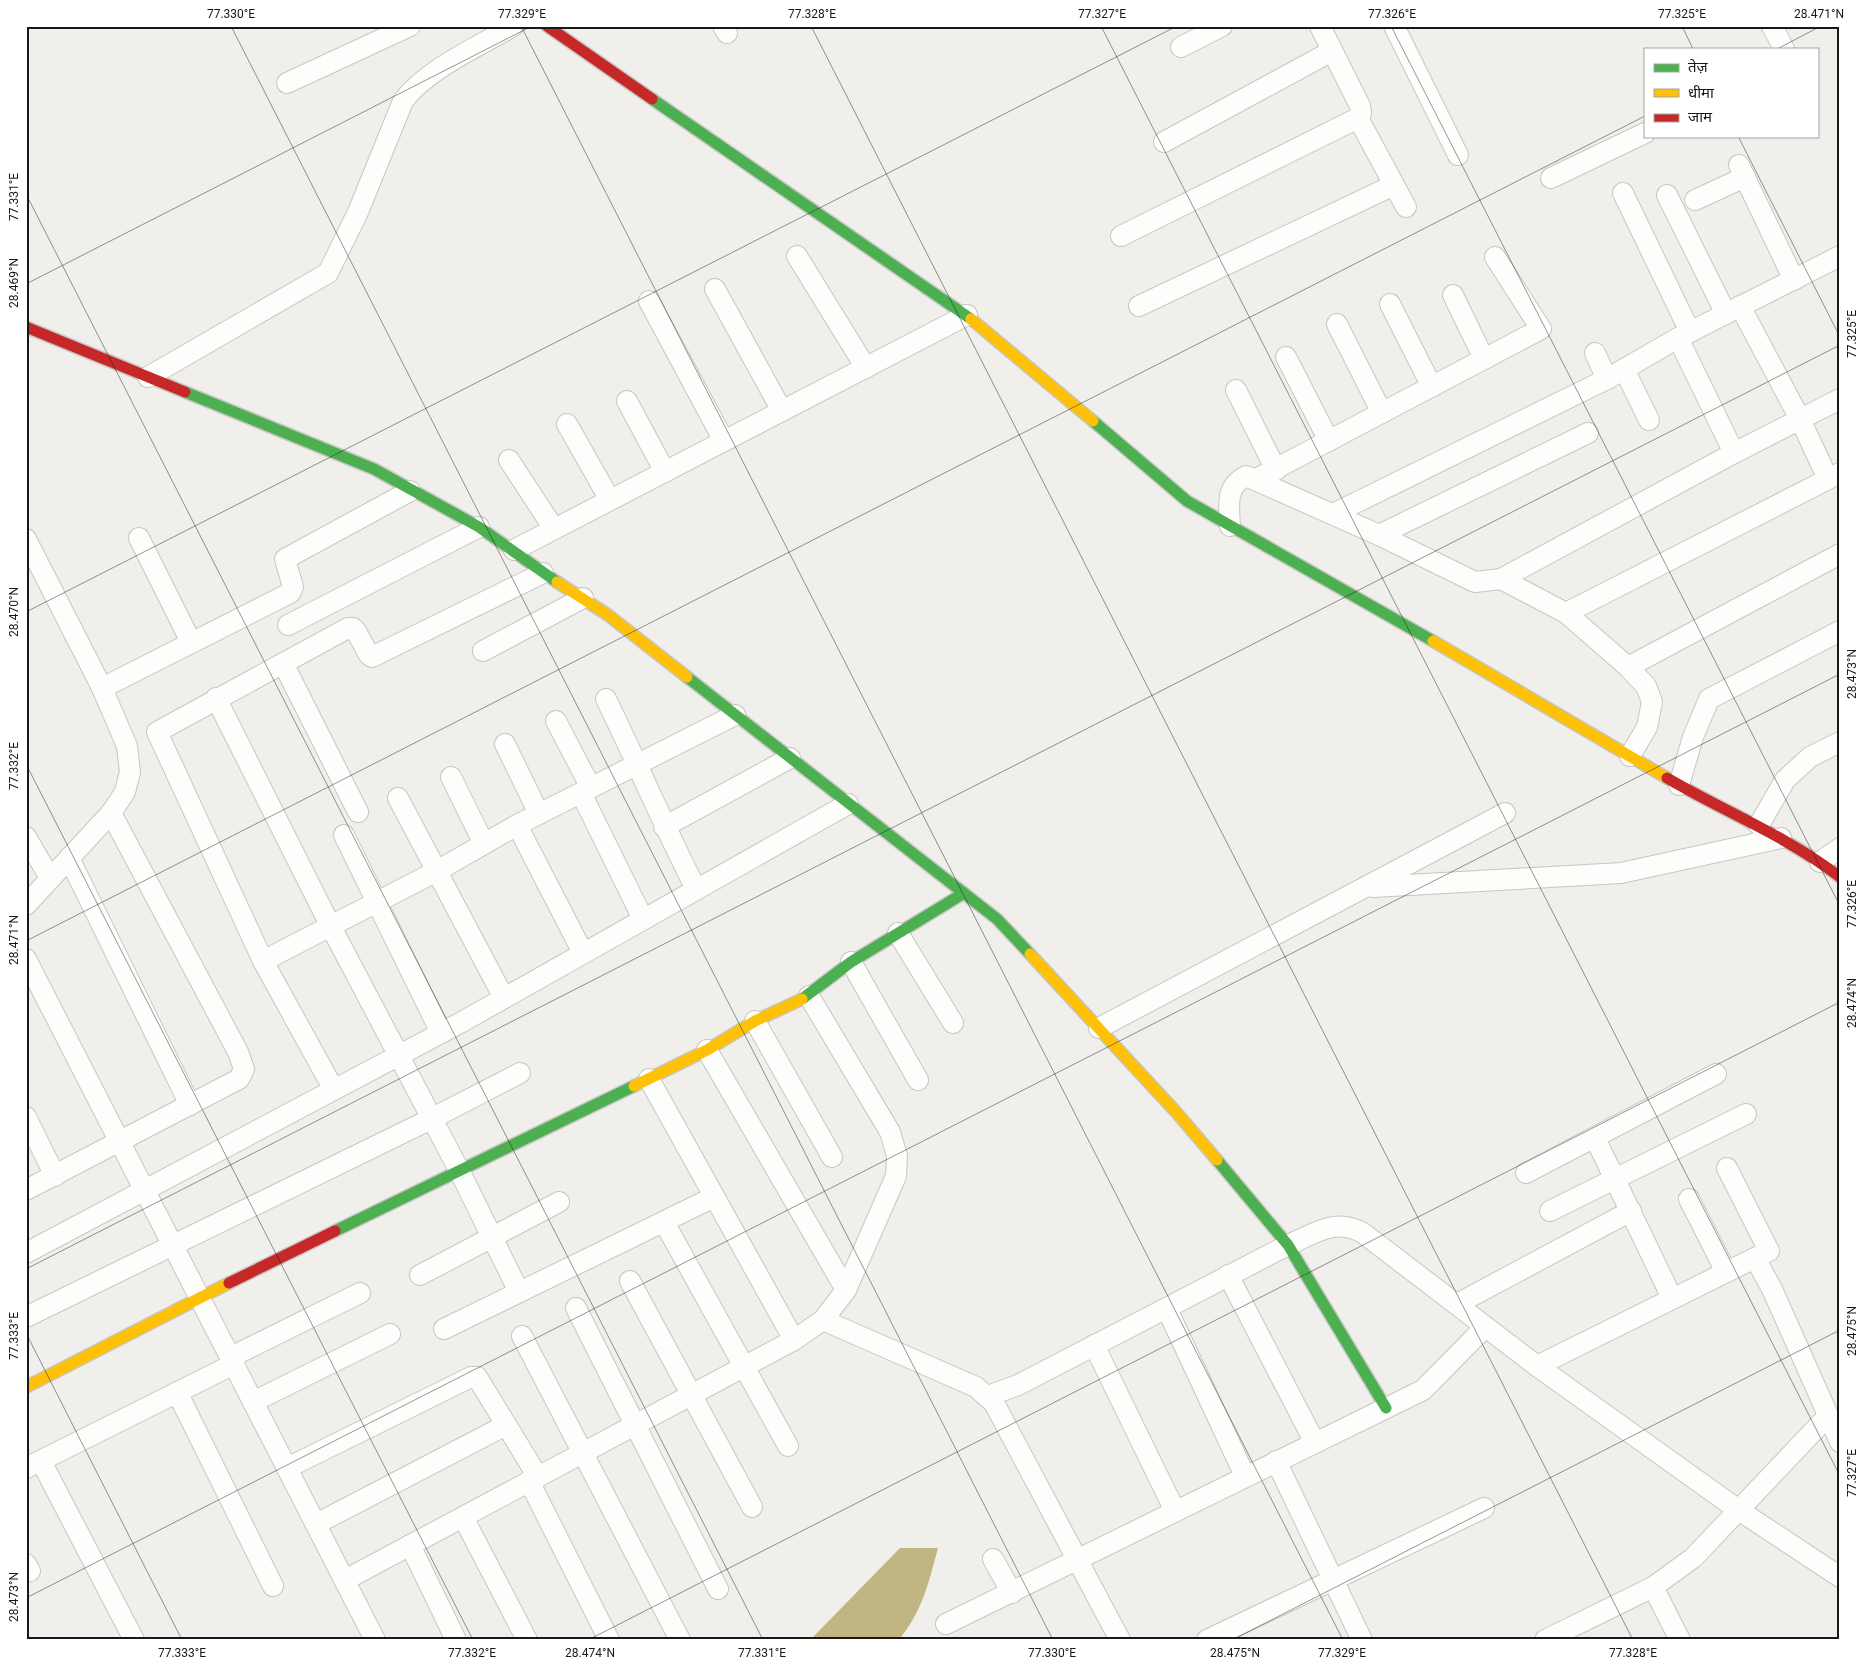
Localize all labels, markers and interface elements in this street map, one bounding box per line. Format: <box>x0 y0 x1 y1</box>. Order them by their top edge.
text: 77.330°E <box>207 7 255 21</box>
text: 77.329°E <box>498 7 546 21</box>
text: 77.328°E <box>788 7 836 21</box>
text: 77.327°E <box>1078 7 1126 21</box>
text: 77.326°E <box>1368 7 1416 21</box>
text: 77.325°E <box>1658 7 1706 21</box>
text: 28.471°N <box>1794 7 1844 21</box>
legend <box>1644 48 1818 138</box>
text: तेज़ <box>1688 58 1709 76</box>
text: धीमा <box>1688 84 1715 102</box>
text: जाम <box>1688 108 1713 126</box>
text: 77.331°E <box>7 173 21 221</box>
text: 28.469°N <box>7 258 21 308</box>
text: 77.325°E <box>1845 310 1859 358</box>
text: 28.470°N <box>7 587 21 637</box>
text: 28.473°N <box>1845 649 1859 699</box>
text: 77.332°E <box>7 742 21 790</box>
text: 77.326°E <box>1845 880 1859 928</box>
text: 28.471°N <box>7 915 21 965</box>
text: 28.474°N <box>1845 978 1859 1028</box>
text: 28.475°N <box>1845 1306 1859 1356</box>
text: 77.333°E <box>7 1312 21 1360</box>
text: 77.327°E <box>1845 1449 1859 1497</box>
text: 28.473°N <box>7 1572 21 1622</box>
text: 77.333°E <box>158 1646 206 1660</box>
text: 77.332°E <box>448 1646 496 1660</box>
text: 28.474°N <box>565 1646 615 1660</box>
text: 77.331°E <box>738 1646 786 1660</box>
text: 77.330°E <box>1028 1646 1076 1660</box>
text: 28.475°N <box>1210 1646 1260 1660</box>
text: 77.329°E <box>1318 1646 1366 1660</box>
text: 77.328°E <box>1609 1646 1657 1660</box>

